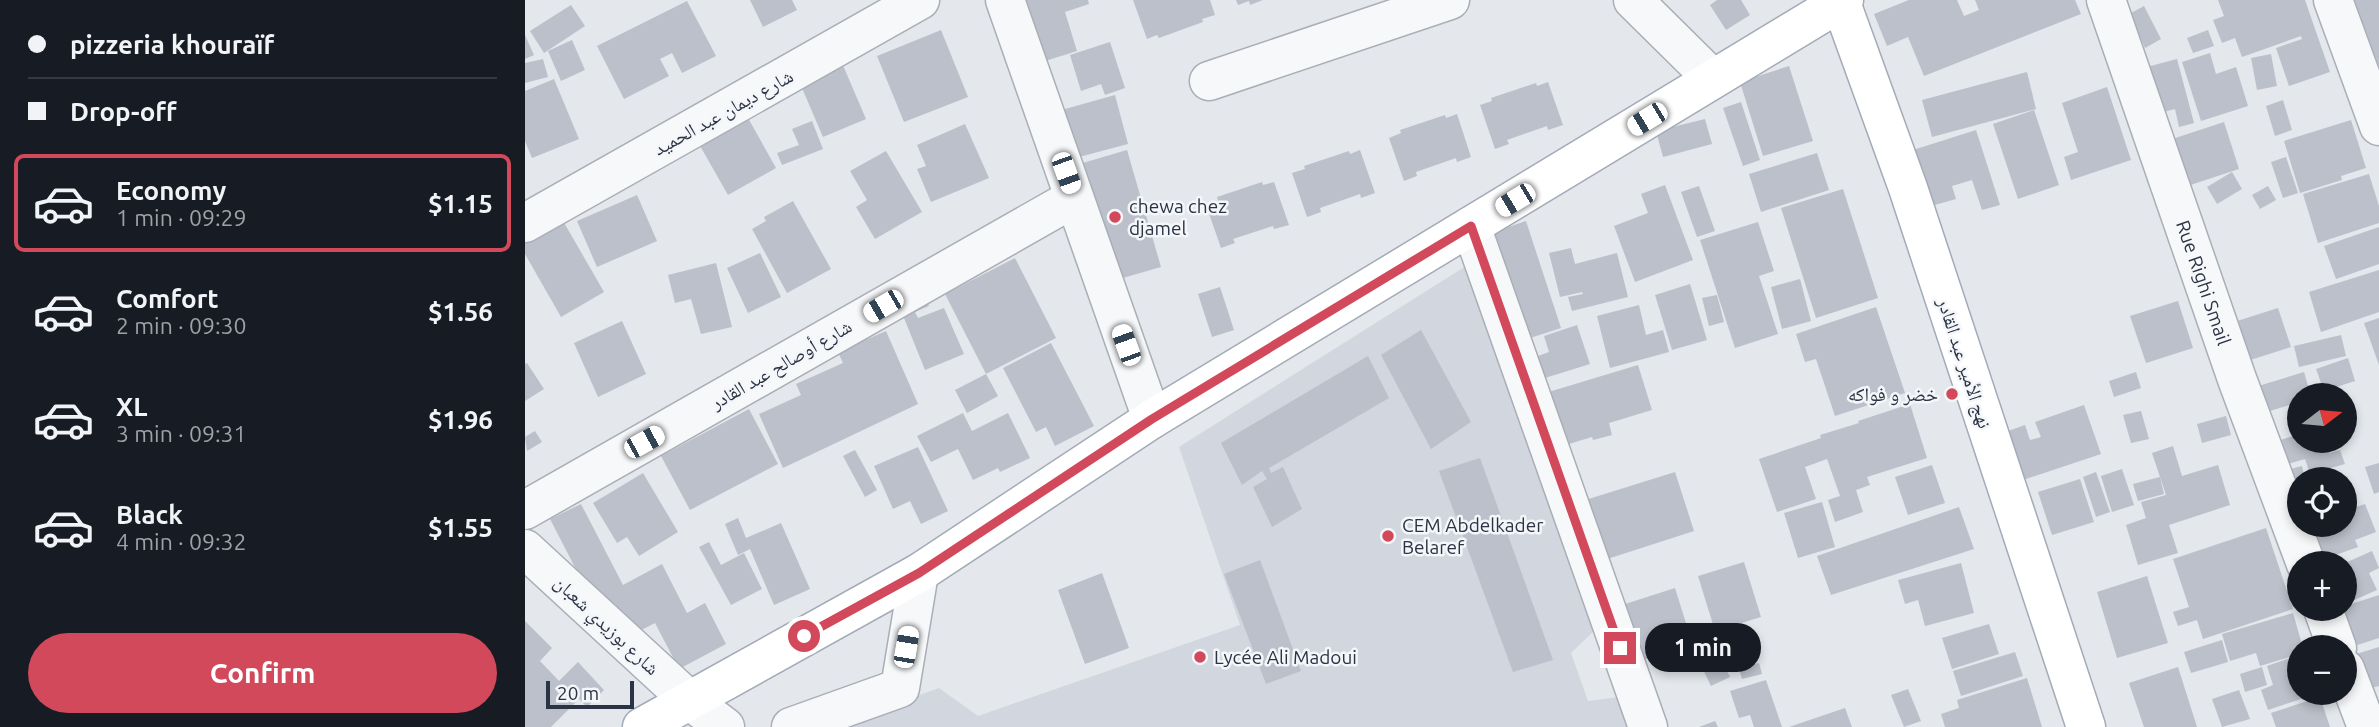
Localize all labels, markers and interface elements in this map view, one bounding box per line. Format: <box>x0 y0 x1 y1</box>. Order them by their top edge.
text: pizzeria khouraïf <box>70 30 274 59</box>
street label: شارع ديمان عبد الحميد <box>649 64 797 160</box>
text: Drop-off <box>70 97 177 126</box>
car <box>1624 99 1671 139</box>
car <box>1049 150 1084 196</box>
icon: car <box>32 172 95 235</box>
text: Economy <box>116 176 226 205</box>
car <box>1492 180 1539 220</box>
text: $1.15 <box>428 189 493 218</box>
place label: chewa chez djamel <box>1129 195 1227 239</box>
text: 1 min · 09:29 <box>116 205 247 230</box>
marker: chewa chez djamel <box>1107 209 1123 225</box>
street label: Rue Righi Smail <box>2172 217 2235 348</box>
icon: car <box>32 280 95 343</box>
text: Comfort <box>116 284 219 313</box>
car <box>860 286 907 326</box>
street label: نهج الأمير عبد القادر <box>1931 294 1996 432</box>
text: $1.56 <box>428 297 493 326</box>
text: 2 min · 09:30 <box>116 313 247 338</box>
street label: شارع أوصالح عبد القادر <box>706 315 856 416</box>
car <box>1109 322 1144 368</box>
place label: خضر و فواكه <box>1848 383 1938 406</box>
north arrow <box>2287 383 2357 453</box>
map controls <box>2287 383 2357 705</box>
marker: خضر و فواكه <box>1944 386 1960 402</box>
icon: car <box>32 388 95 451</box>
text: XL <box>116 392 147 421</box>
text: $1.96 <box>428 405 493 434</box>
text: 3 min · 09:31 <box>116 421 247 446</box>
car <box>621 423 668 461</box>
button: locate <box>2287 467 2357 537</box>
icon: car <box>32 496 95 559</box>
text: Black <box>116 500 183 529</box>
text: $1.55 <box>428 513 493 542</box>
place label: CEM Abdelkader Belaref <box>1402 514 1543 558</box>
marker: CEM Abdelkader Belaref <box>1380 528 1396 544</box>
text: 4 min · 09:32 <box>116 529 247 554</box>
button: + <box>2287 551 2357 621</box>
street label: شارع بوزيدي شعبان <box>547 571 664 683</box>
route start <box>788 620 820 652</box>
car <box>893 624 920 670</box>
callout: 1 min <box>1645 624 1760 672</box>
route end <box>1604 632 1636 664</box>
button: Confirm <box>28 633 497 713</box>
text: 1 min <box>1674 635 1732 660</box>
button: − <box>2287 635 2357 705</box>
place label: Lycée Ali Madoui <box>1214 646 1357 668</box>
marker: Lycée Ali Madoui <box>1192 649 1208 665</box>
scale bar <box>546 678 633 710</box>
text: 20 m <box>557 682 599 704</box>

